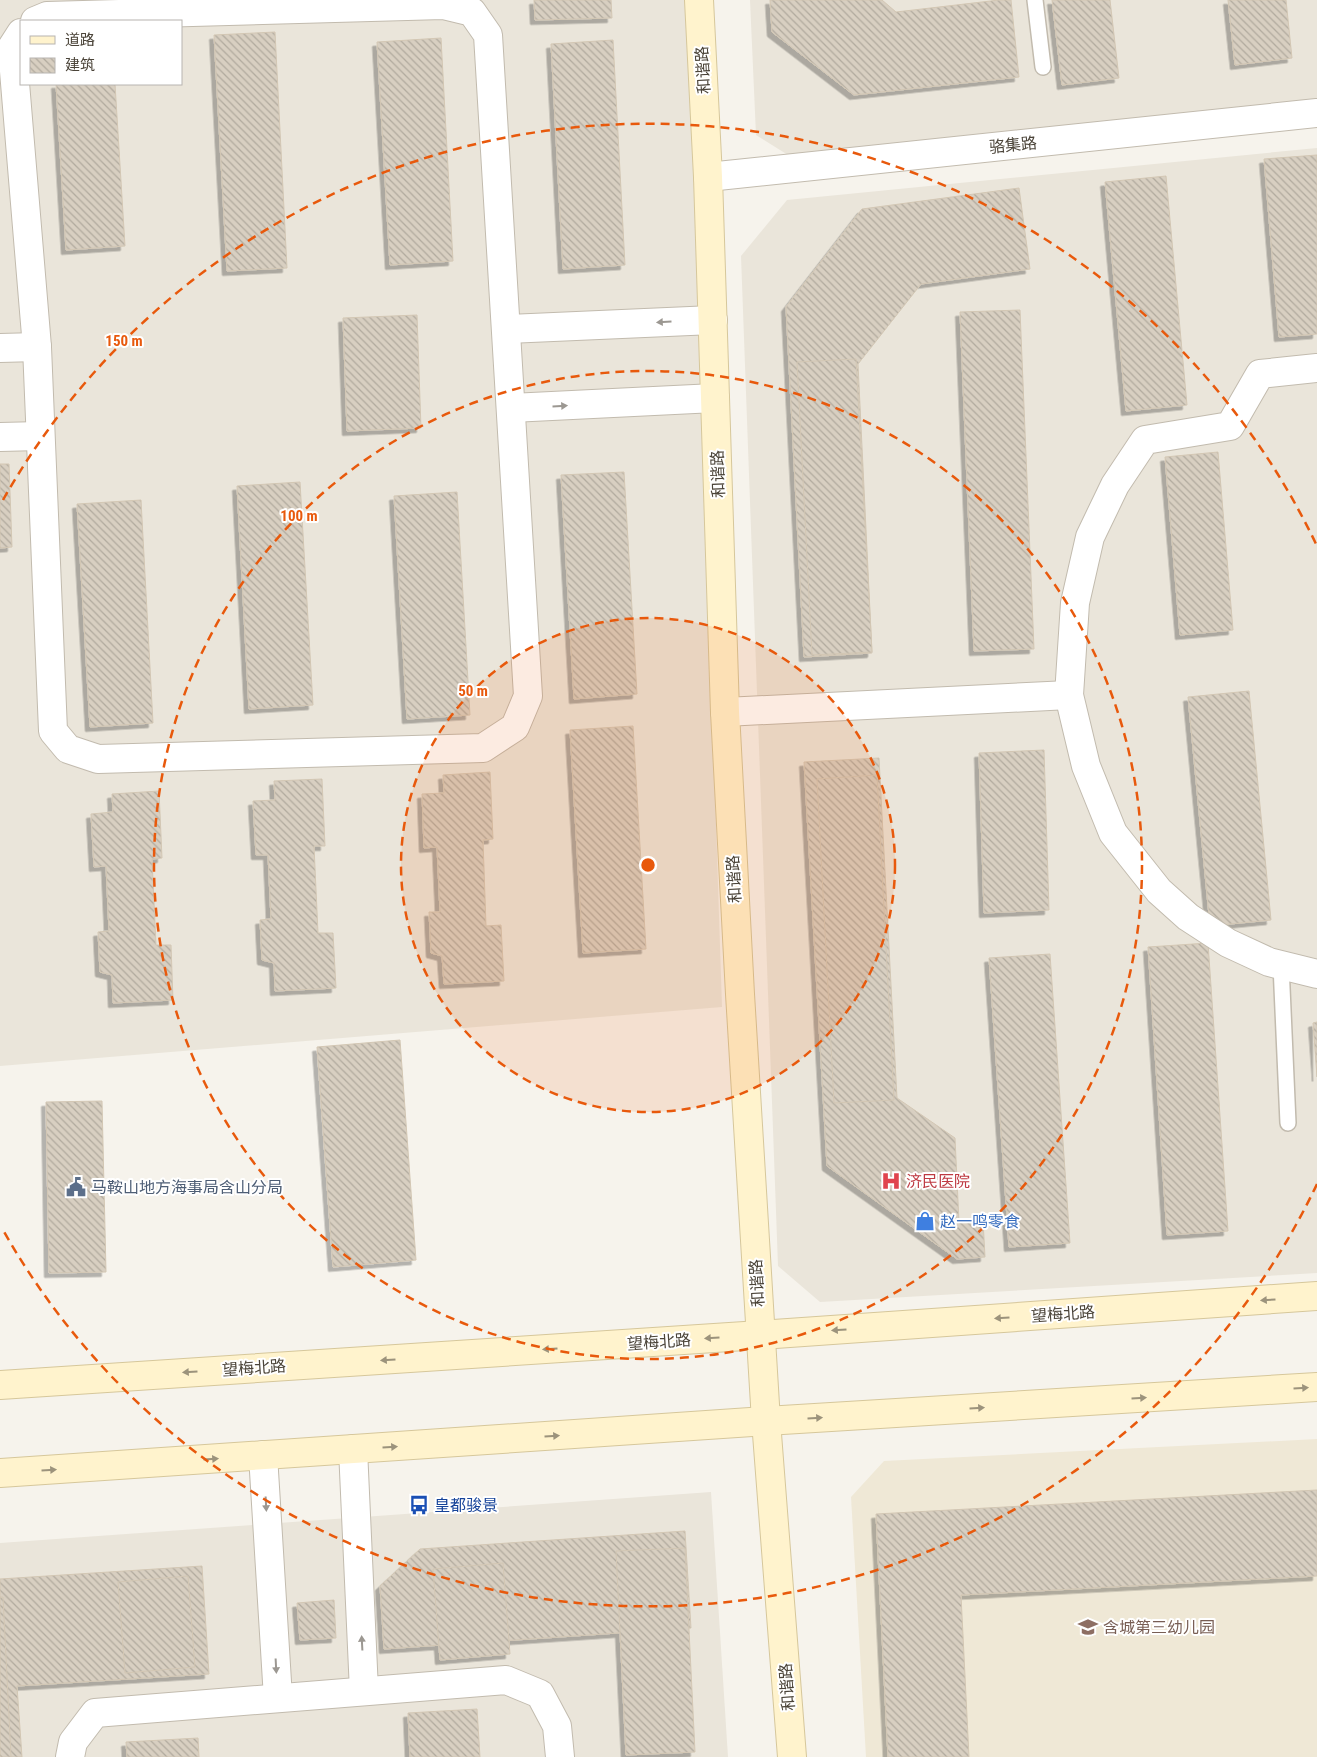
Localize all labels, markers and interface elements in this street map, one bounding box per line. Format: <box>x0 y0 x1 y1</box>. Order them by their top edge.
legend <box>20 20 182 85</box>
text: 道路 <box>65 31 95 49</box>
street label: 和谐路 <box>692 46 714 94</box>
text: 建筑 <box>65 56 95 74</box>
street label: 骆集路 <box>988 133 1038 157</box>
one-way arrow <box>656 318 672 326</box>
text: 150 m <box>105 332 143 350</box>
one-way arrow <box>552 401 568 409</box>
street label: 和谐路 <box>708 450 728 498</box>
text: 100 m <box>280 507 318 525</box>
text: 50 m <box>458 682 488 700</box>
street label: 和谐路 <box>723 855 745 903</box>
centre of rings <box>639 856 657 874</box>
hospital icon: 济民医院 <box>880 1170 902 1192</box>
place label: 济民医院 <box>906 1172 970 1191</box>
public building icon: 马鞍山地方海事局含山分局 <box>65 1176 87 1198</box>
place label: 马鞍山地方海事局含山分局 <box>91 1178 283 1197</box>
shop icon: 赵一鸣零食 <box>914 1210 936 1232</box>
place label: 赵一鸣零食 <box>940 1212 1020 1231</box>
street label: 和谐路 <box>746 1259 768 1307</box>
one-way arrow <box>1260 1296 1276 1304</box>
street label: 望梅北路 <box>1030 1302 1096 1326</box>
one-way arrow <box>993 1315 1009 1323</box>
one-way arrow <box>831 1326 847 1334</box>
street label: 望梅北路 <box>626 1330 692 1354</box>
one-way arrow <box>704 1335 720 1343</box>
one-way arrow <box>541 1345 557 1353</box>
street label: 望梅北路 <box>221 1356 287 1380</box>
one-way arrow <box>379 1356 395 1364</box>
one-way arrow <box>182 1369 198 1377</box>
one-way arrow <box>1293 1384 1309 1392</box>
one-way arrow <box>1131 1394 1147 1402</box>
one-way arrow <box>969 1404 985 1412</box>
one-way arrow <box>807 1414 823 1422</box>
one-way arrow <box>545 1431 561 1439</box>
one-way arrow <box>383 1442 399 1450</box>
one-way arrow <box>203 1454 219 1462</box>
one-way arrow <box>41 1465 57 1473</box>
bus stop icon: 皇都骏景 <box>408 1494 430 1516</box>
one-way arrow <box>263 1496 271 1512</box>
place label: 皇都骏景 <box>434 1496 498 1515</box>
school or university icon: 含城第三幼儿园 <box>1077 1616 1099 1638</box>
place label: 含城第三幼儿园 <box>1103 1618 1215 1637</box>
one-way arrow <box>357 1634 365 1650</box>
one-way arrow <box>272 1658 280 1674</box>
street label: 和谐路 <box>776 1662 798 1712</box>

